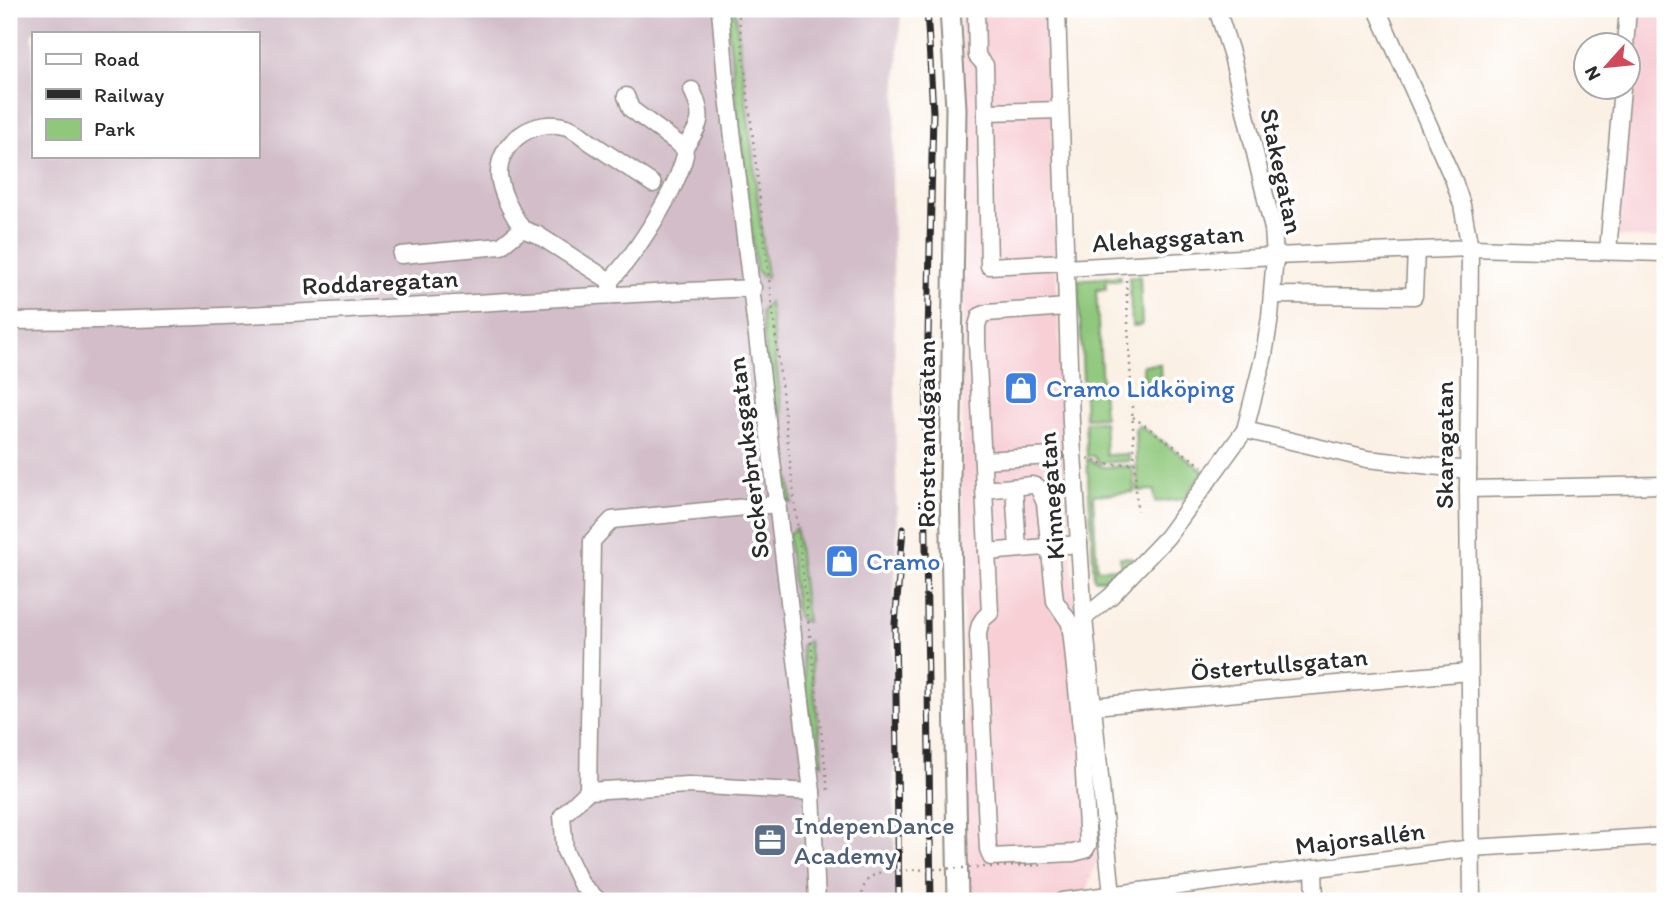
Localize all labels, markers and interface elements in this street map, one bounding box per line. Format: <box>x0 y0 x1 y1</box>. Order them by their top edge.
legend <box>32 32 259 158</box>
north arrow <box>1572 32 1642 102</box>
text: Road <box>94 46 140 71</box>
text: N <box>1579 63 1605 84</box>
text: Railway <box>94 82 164 107</box>
street label: Stakegatan <box>1253 105 1311 237</box>
text: Park <box>94 116 136 141</box>
street label: Alehagsgatan <box>1091 217 1245 259</box>
street label: Roddaregatan <box>301 262 459 302</box>
street label: Rörstrandsgatan <box>910 340 942 528</box>
street label: Sockerbruksgatan <box>720 355 776 561</box>
shop icon: Cramo Lidköping <box>1002 369 1040 407</box>
place label: Cramo Lidköping <box>1046 372 1235 404</box>
street label: Skaragatan <box>1428 381 1460 509</box>
street label: Kinnegatan <box>1031 431 1071 561</box>
shop icon: Cramo <box>823 542 861 580</box>
place label: Cramo <box>866 545 941 577</box>
street label: Östertullsgatan <box>1189 640 1369 688</box>
place label: IndepenDance Academy <box>794 809 955 871</box>
street label: Majorsallén <box>1293 814 1427 862</box>
office icon: IndepenDance Academy <box>751 821 789 859</box>

